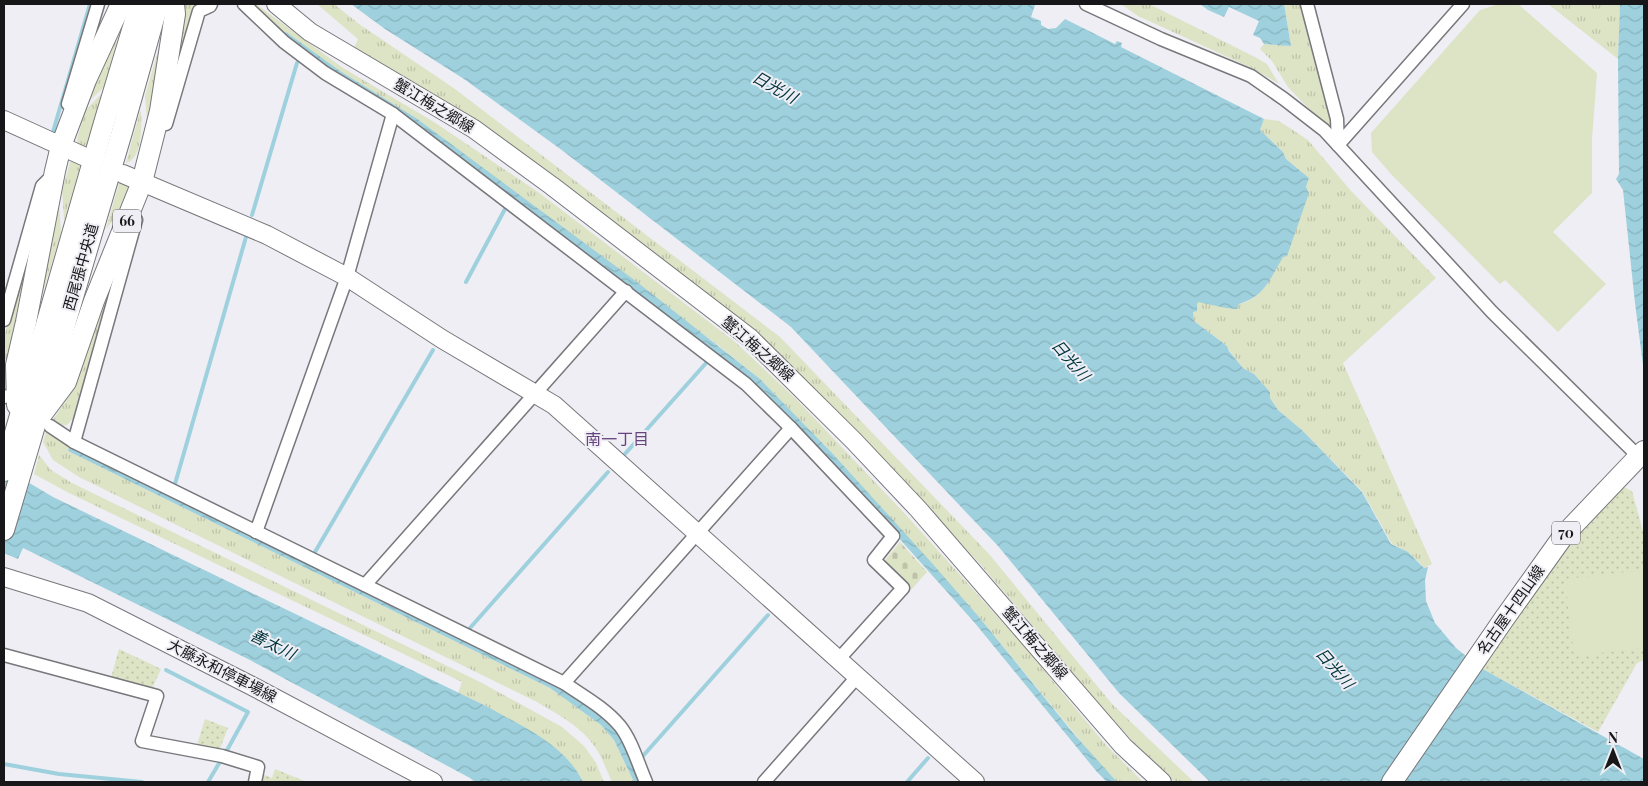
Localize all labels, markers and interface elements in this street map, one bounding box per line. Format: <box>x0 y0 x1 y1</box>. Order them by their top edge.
water label: 日光川 <box>749 66 803 108</box>
street label: 蟹江梅之郷線 <box>391 73 478 137</box>
road number: 66 <box>113 210 141 232</box>
street label: 西尾張中央道 <box>58 221 102 313</box>
street label: 蟹江梅之郷線 <box>718 311 799 385</box>
water label: 日光川 <box>1048 335 1096 386</box>
district label: 南一丁目 <box>585 428 649 449</box>
road number: 70 <box>1552 522 1580 544</box>
street label: 名古屋十四山線 <box>1472 561 1548 658</box>
street label: 蟹江梅之郷線 <box>999 602 1073 683</box>
water label: 善太川 <box>247 624 301 664</box>
street label: 大藤永和停車場線 <box>164 634 280 706</box>
water label: 日光川 <box>1312 643 1360 694</box>
north arrow <box>1588 726 1638 776</box>
text: N <box>1608 728 1618 747</box>

